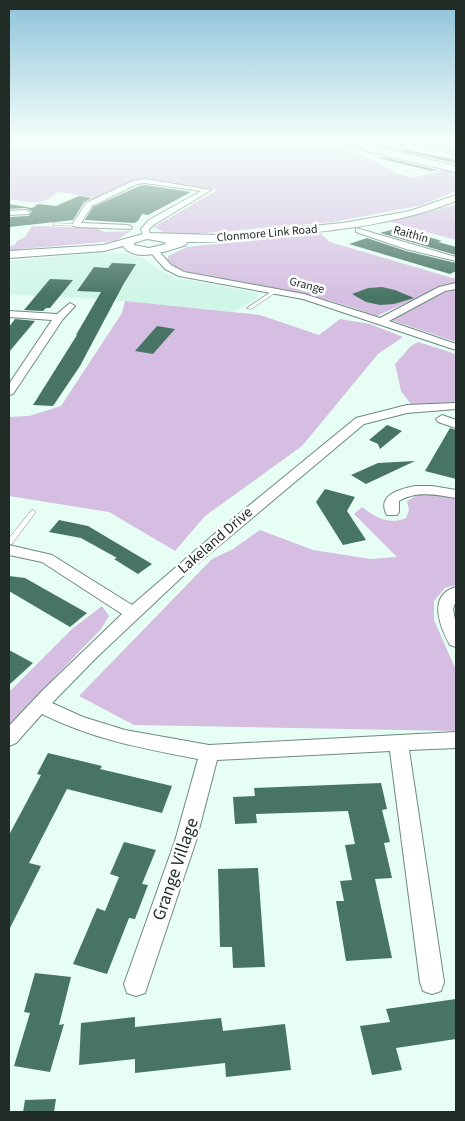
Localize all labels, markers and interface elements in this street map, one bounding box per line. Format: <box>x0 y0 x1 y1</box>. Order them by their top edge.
street label: Clonmore Link Road <box>216 221 318 246</box>
street label: Raithín <box>391 221 430 248</box>
street label: Grange <box>287 273 326 298</box>
street label: Lakeland Drive <box>173 502 257 579</box>
street label: Grange Village <box>146 814 205 924</box>

